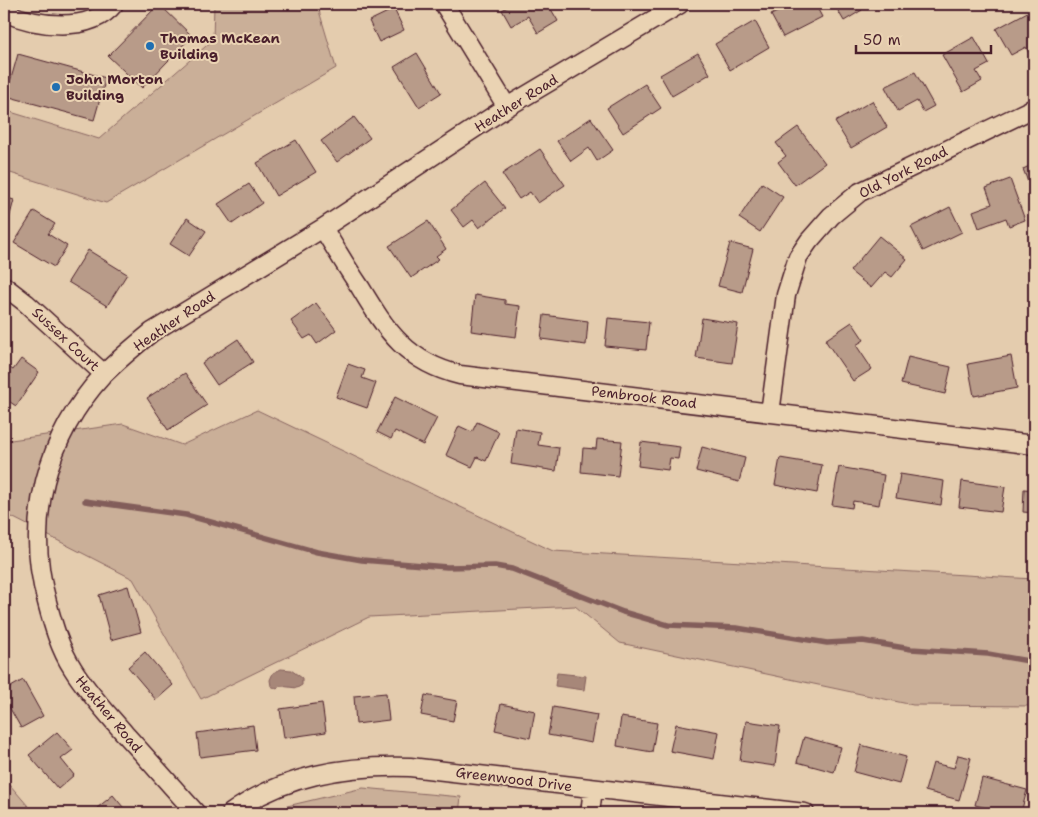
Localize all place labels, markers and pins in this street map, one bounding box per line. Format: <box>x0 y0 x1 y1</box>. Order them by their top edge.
place label: Thomas McKean Building <box>160 29 280 63</box>
marker: Thomas McKean Building <box>144 40 156 52</box>
place label: John Morton Building <box>66 70 163 104</box>
marker: John Morton Building <box>50 81 62 93</box>

